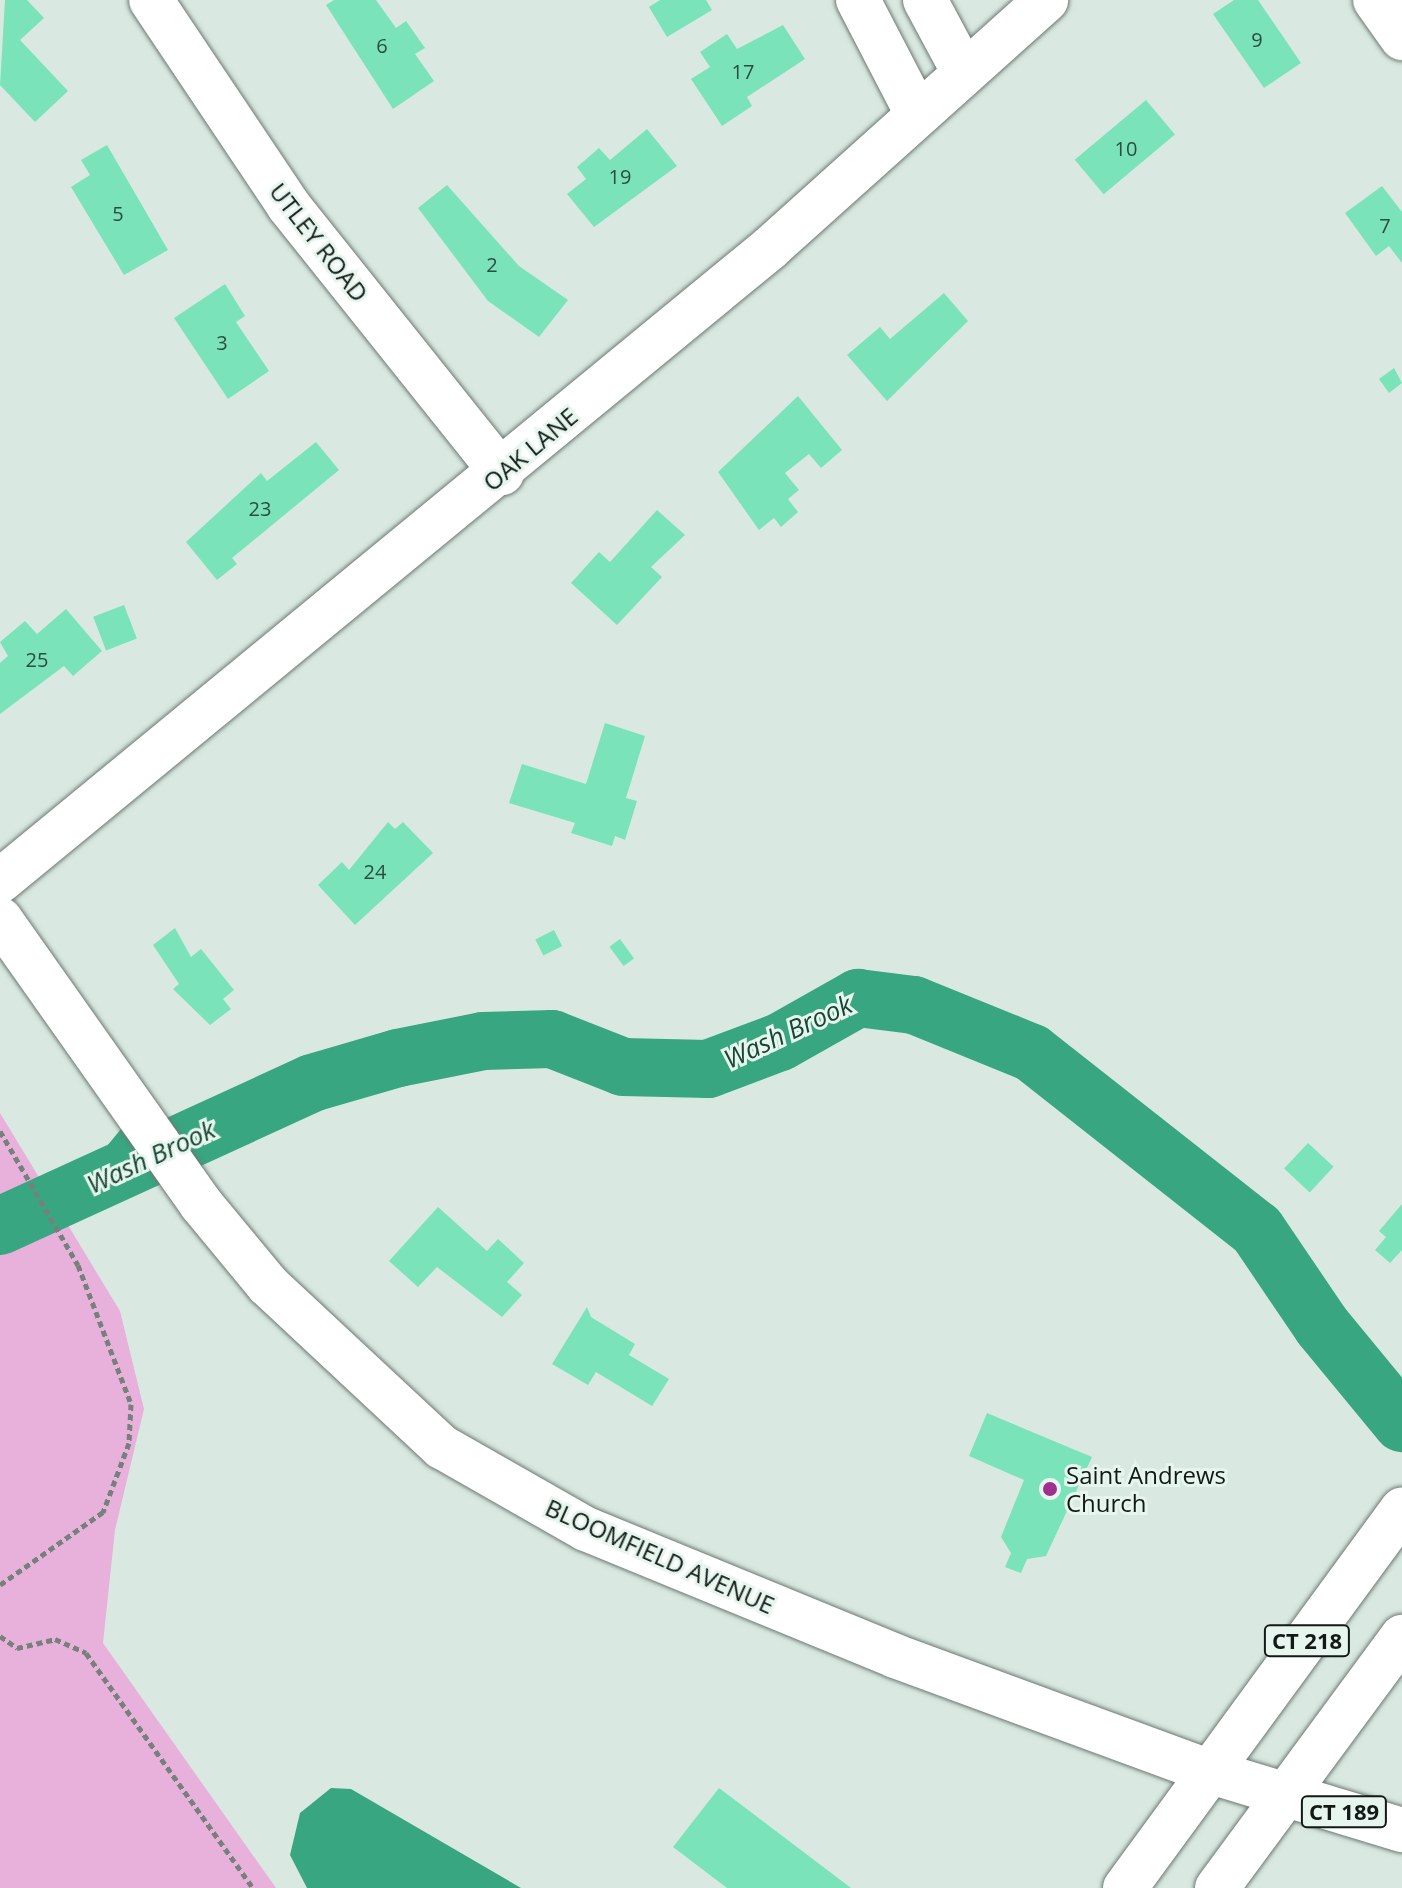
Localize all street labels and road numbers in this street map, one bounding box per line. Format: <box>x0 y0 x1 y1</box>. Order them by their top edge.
street label: UTLEY ROAD <box>264 177 374 307</box>
street label: OAK LANE <box>477 401 583 497</box>
street label: BLOOMFIELD AVENUE <box>541 1493 779 1619</box>
road number: CT 218 <box>1263 1623 1351 1659</box>
road number: CT 189 <box>1300 1794 1388 1830</box>

